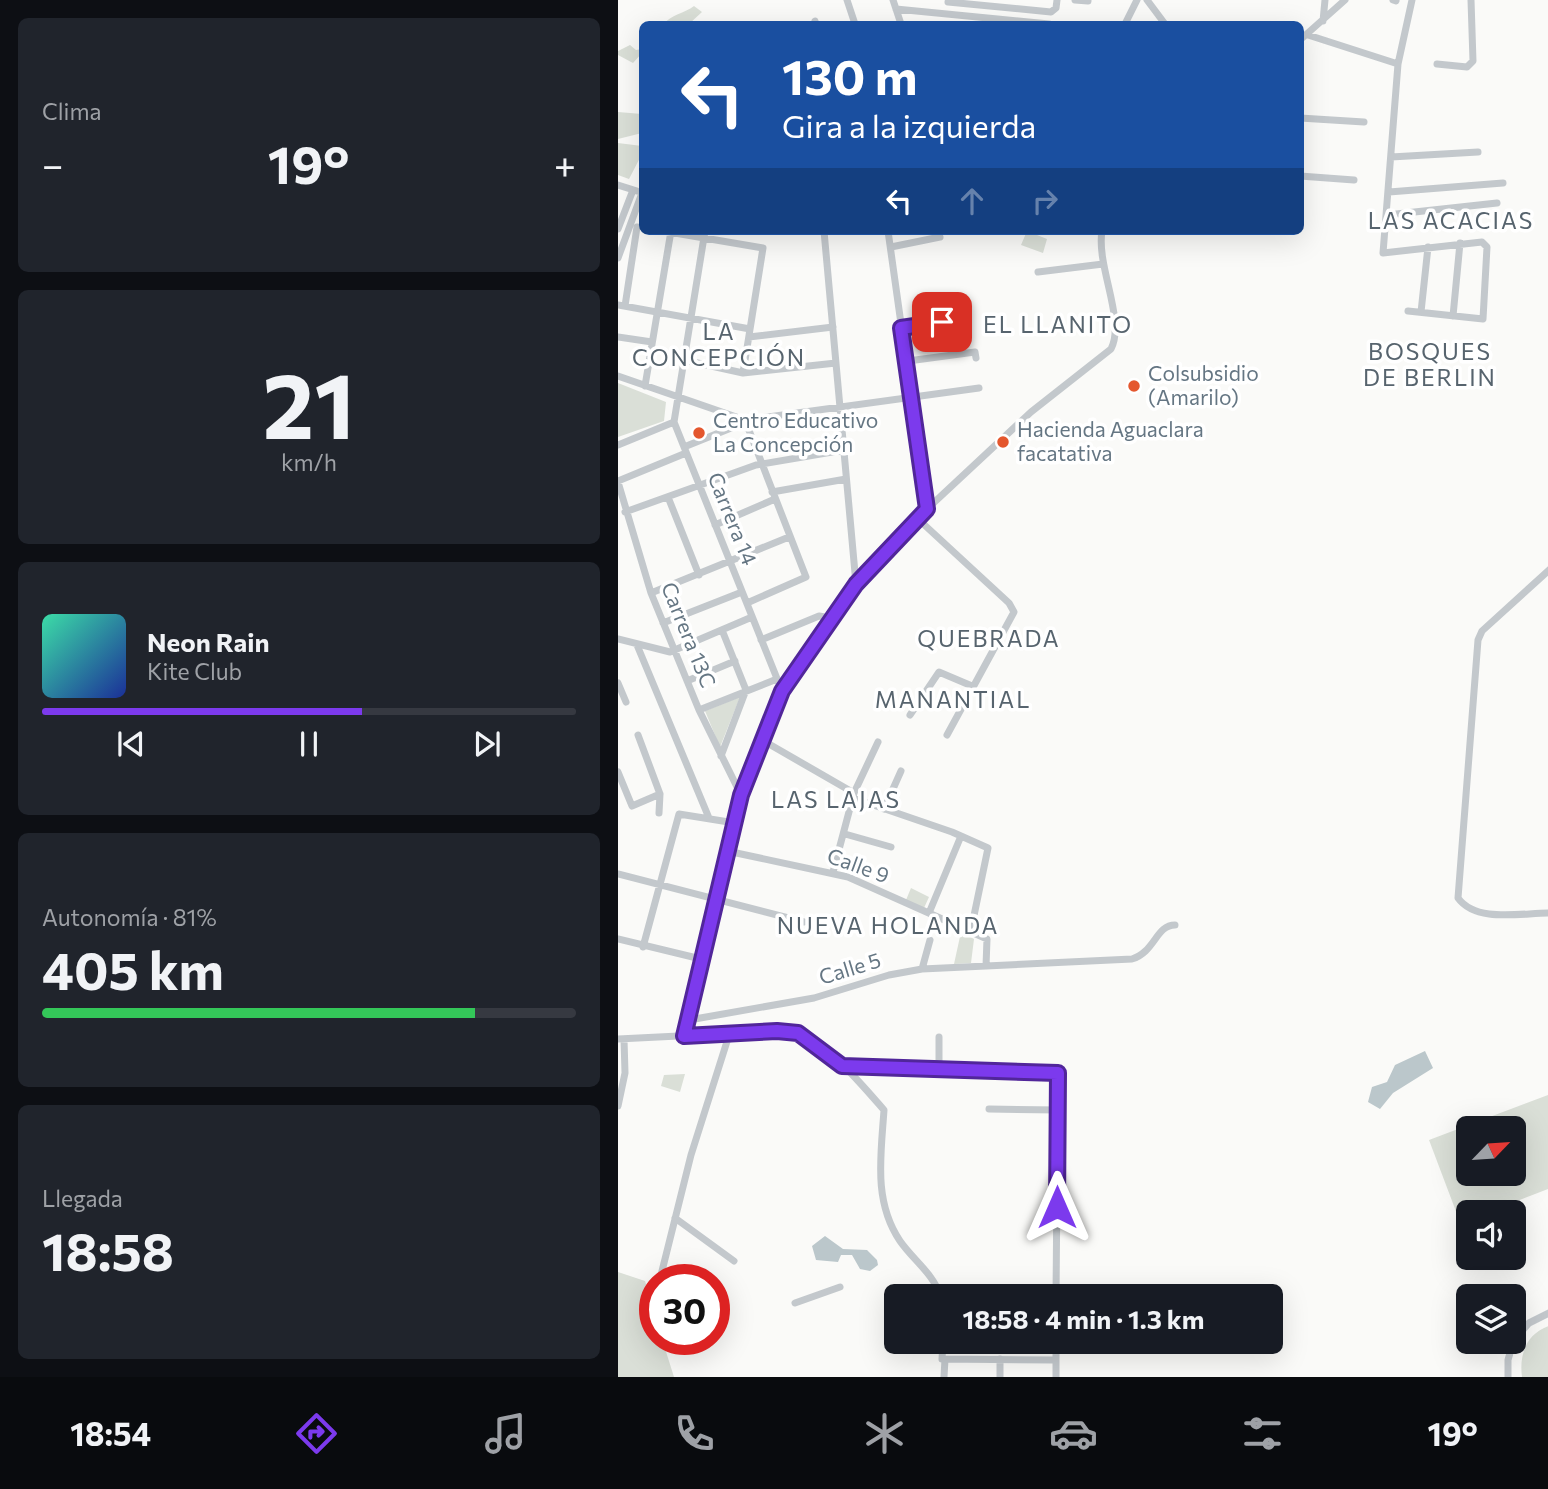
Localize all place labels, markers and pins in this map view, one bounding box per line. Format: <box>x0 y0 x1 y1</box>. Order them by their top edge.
pin <box>912 292 972 352</box>
place label: Colsubsidio (Amarilo) <box>1148 360 1259 409</box>
marker: Colsubsidio (Amarilo) <box>1126 378 1142 394</box>
place label: Centro Educativo La Concepción <box>713 407 878 456</box>
place label: Hacienda Aguaclara facatativa <box>1017 416 1204 465</box>
marker: Centro Educativo La Concepción <box>691 425 707 441</box>
marker: Hacienda Aguaclara facatativa <box>995 434 1011 450</box>

